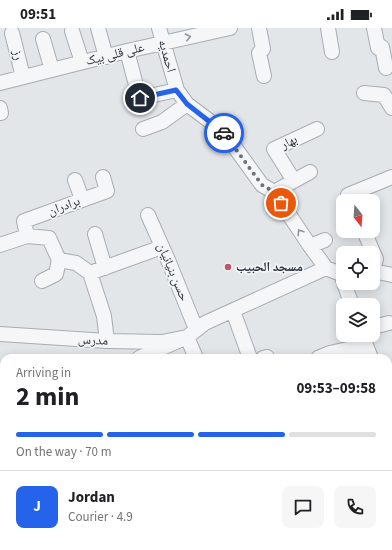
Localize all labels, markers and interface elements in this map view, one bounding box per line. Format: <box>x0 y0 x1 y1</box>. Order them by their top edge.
text: 09:51 <box>20 4 56 25</box>
one-way arrow <box>184 34 191 42</box>
street label: علی قلی بیک <box>84 38 147 70</box>
street label: احمدیه <box>154 38 180 74</box>
street label: رز <box>8 47 28 62</box>
pin <box>123 81 157 115</box>
icon: home <box>129 87 151 109</box>
courier <box>204 113 244 153</box>
icon: car <box>213 122 235 144</box>
street label: بهار <box>277 130 301 154</box>
pin <box>264 186 298 220</box>
street label: برادران <box>45 192 83 220</box>
icon: bag <box>270 192 292 214</box>
north arrow <box>336 194 380 238</box>
map controls <box>336 194 380 342</box>
one-way arrow <box>298 229 305 236</box>
street label: حسن بنیانیان <box>153 240 193 304</box>
button: locate <box>336 246 380 290</box>
place label: مسجد الحبیب <box>236 258 303 276</box>
marker: مسجد الحبیب <box>223 262 233 272</box>
button: layers <box>336 298 380 342</box>
street label: مدرس <box>77 330 109 350</box>
text: Arriving in <box>16 364 71 382</box>
text: 2 min <box>16 378 79 415</box>
text: 09:53–09:58 <box>296 378 376 399</box>
text: On the way · 70 m <box>16 443 111 461</box>
button: chat <box>282 486 324 528</box>
button: phone <box>334 486 376 528</box>
text: Jordan <box>68 487 115 508</box>
text: J <box>33 496 41 517</box>
text: Courier · 4.9 <box>68 508 133 526</box>

